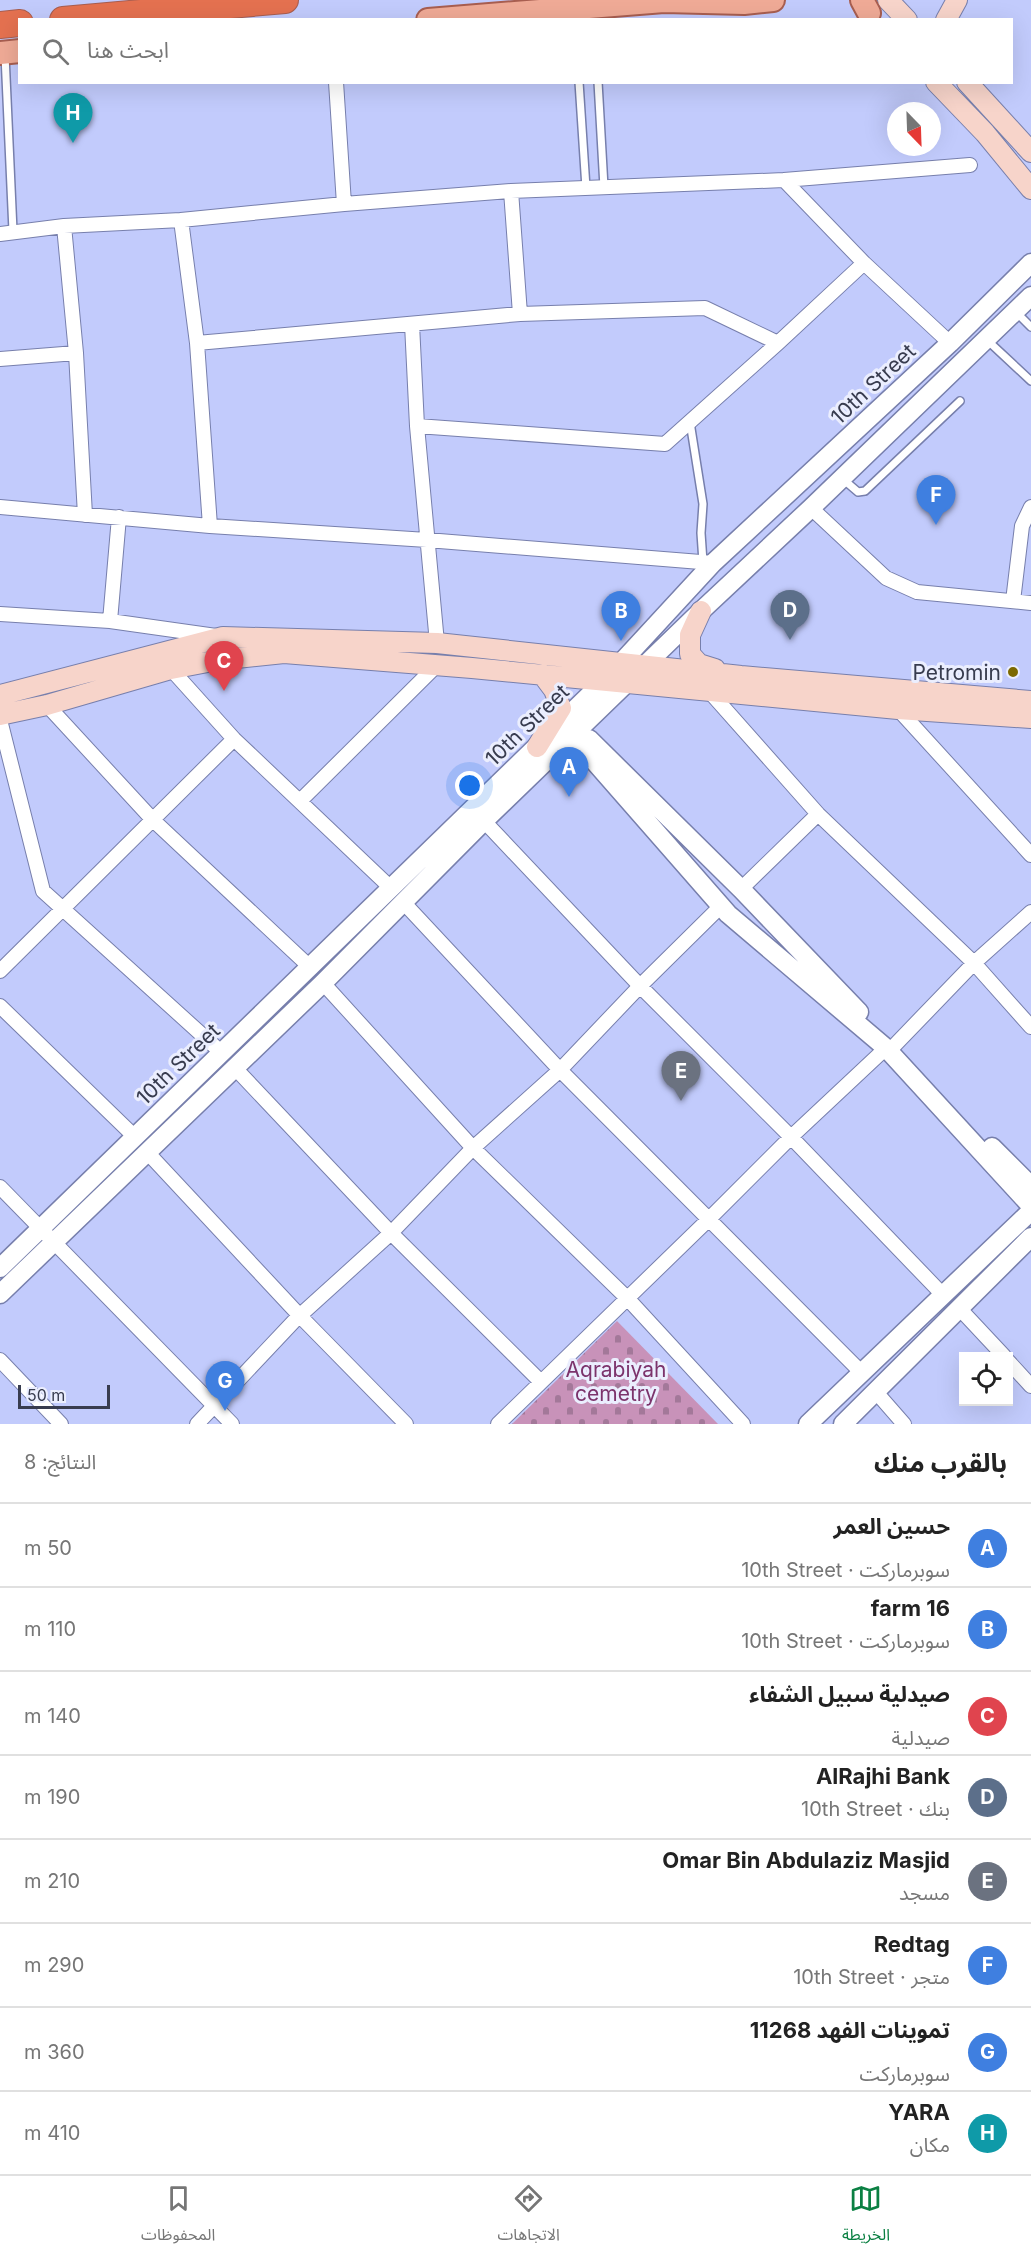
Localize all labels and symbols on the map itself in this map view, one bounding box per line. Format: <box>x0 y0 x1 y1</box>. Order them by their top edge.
pin: H <box>54 94 92 143</box>
north arrow <box>887 102 941 156</box>
street label: 10th Street <box>826 338 921 429</box>
pin: F <box>916 476 956 525</box>
pin: D <box>770 590 810 640</box>
pin: B <box>602 592 640 641</box>
pin: C <box>204 642 244 691</box>
place label: Petromin <box>913 660 1001 685</box>
marker: Petromin <box>1006 665 1020 679</box>
street label: 10th Street <box>480 679 574 771</box>
pin: A <box>550 748 588 797</box>
your location <box>455 771 484 800</box>
street label: 10th Street <box>131 1018 225 1110</box>
pin: E <box>662 1052 700 1101</box>
park label: Aqrabiyah cemetry <box>566 1357 666 1406</box>
pin: G <box>206 1362 244 1411</box>
scale bar <box>18 1382 110 1410</box>

